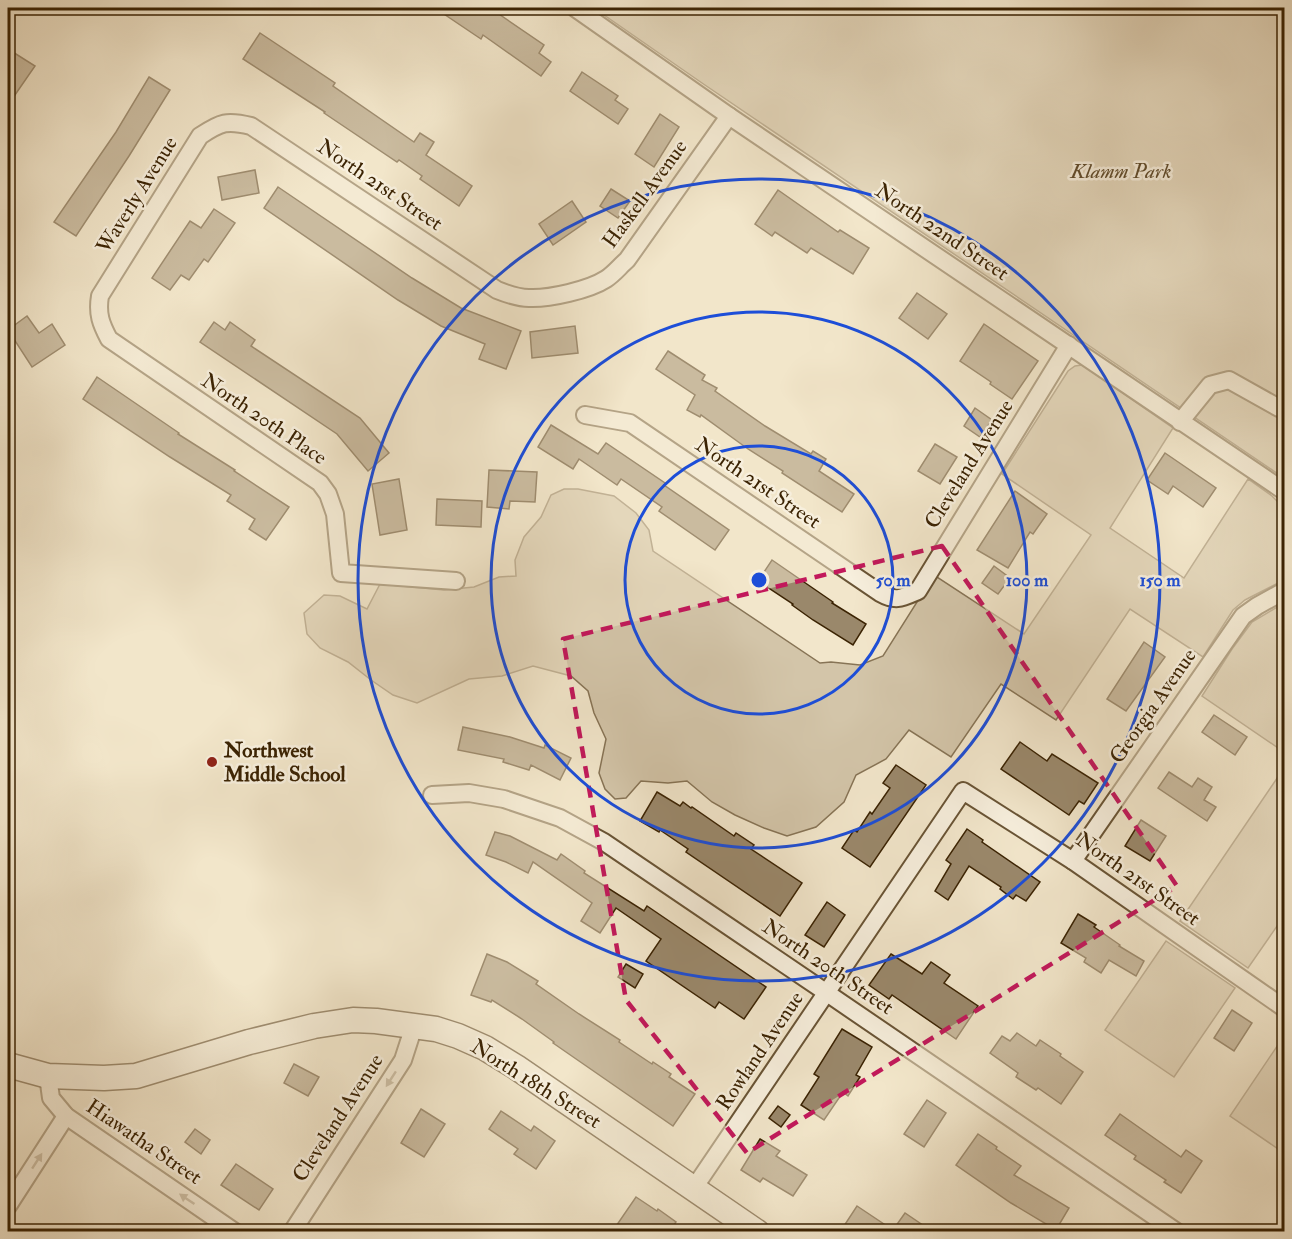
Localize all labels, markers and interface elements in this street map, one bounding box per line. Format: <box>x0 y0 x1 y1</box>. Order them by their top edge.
street label: Waverly Avenue <box>90 131 184 259</box>
street label: North 21st Street <box>312 133 448 237</box>
street label: Haskell Avenue <box>597 134 694 254</box>
park label: Klamm Park <box>1070 158 1171 185</box>
street label: North 22nd Street <box>870 177 1014 287</box>
street label: North 20th Place <box>196 367 332 471</box>
street label: Cleveland Avenue <box>918 394 1020 534</box>
street label: North 21st Street <box>690 431 826 535</box>
text: 50 m <box>876 569 911 592</box>
text: 100 m <box>1006 569 1049 592</box>
text: 150 m <box>1139 569 1182 592</box>
centre of rings <box>749 570 769 590</box>
street label: Georgia Avenue <box>1103 643 1203 769</box>
place label: Northwest Middle School <box>223 737 346 788</box>
marker: Northwest Middle School <box>205 755 219 769</box>
street label: North 21st Street <box>1071 826 1206 932</box>
street label: North 20th Street <box>757 913 899 1021</box>
street label: Rowland Avenue <box>710 986 810 1116</box>
street label: North 18th Street <box>466 1033 606 1135</box>
street label: Cleveland Avenue <box>287 1049 390 1187</box>
one-way arrow <box>386 1071 397 1087</box>
street label: Hiawatha Street <box>81 1093 207 1191</box>
one-way arrow <box>31 1153 42 1170</box>
one-way arrow <box>179 1194 195 1205</box>

